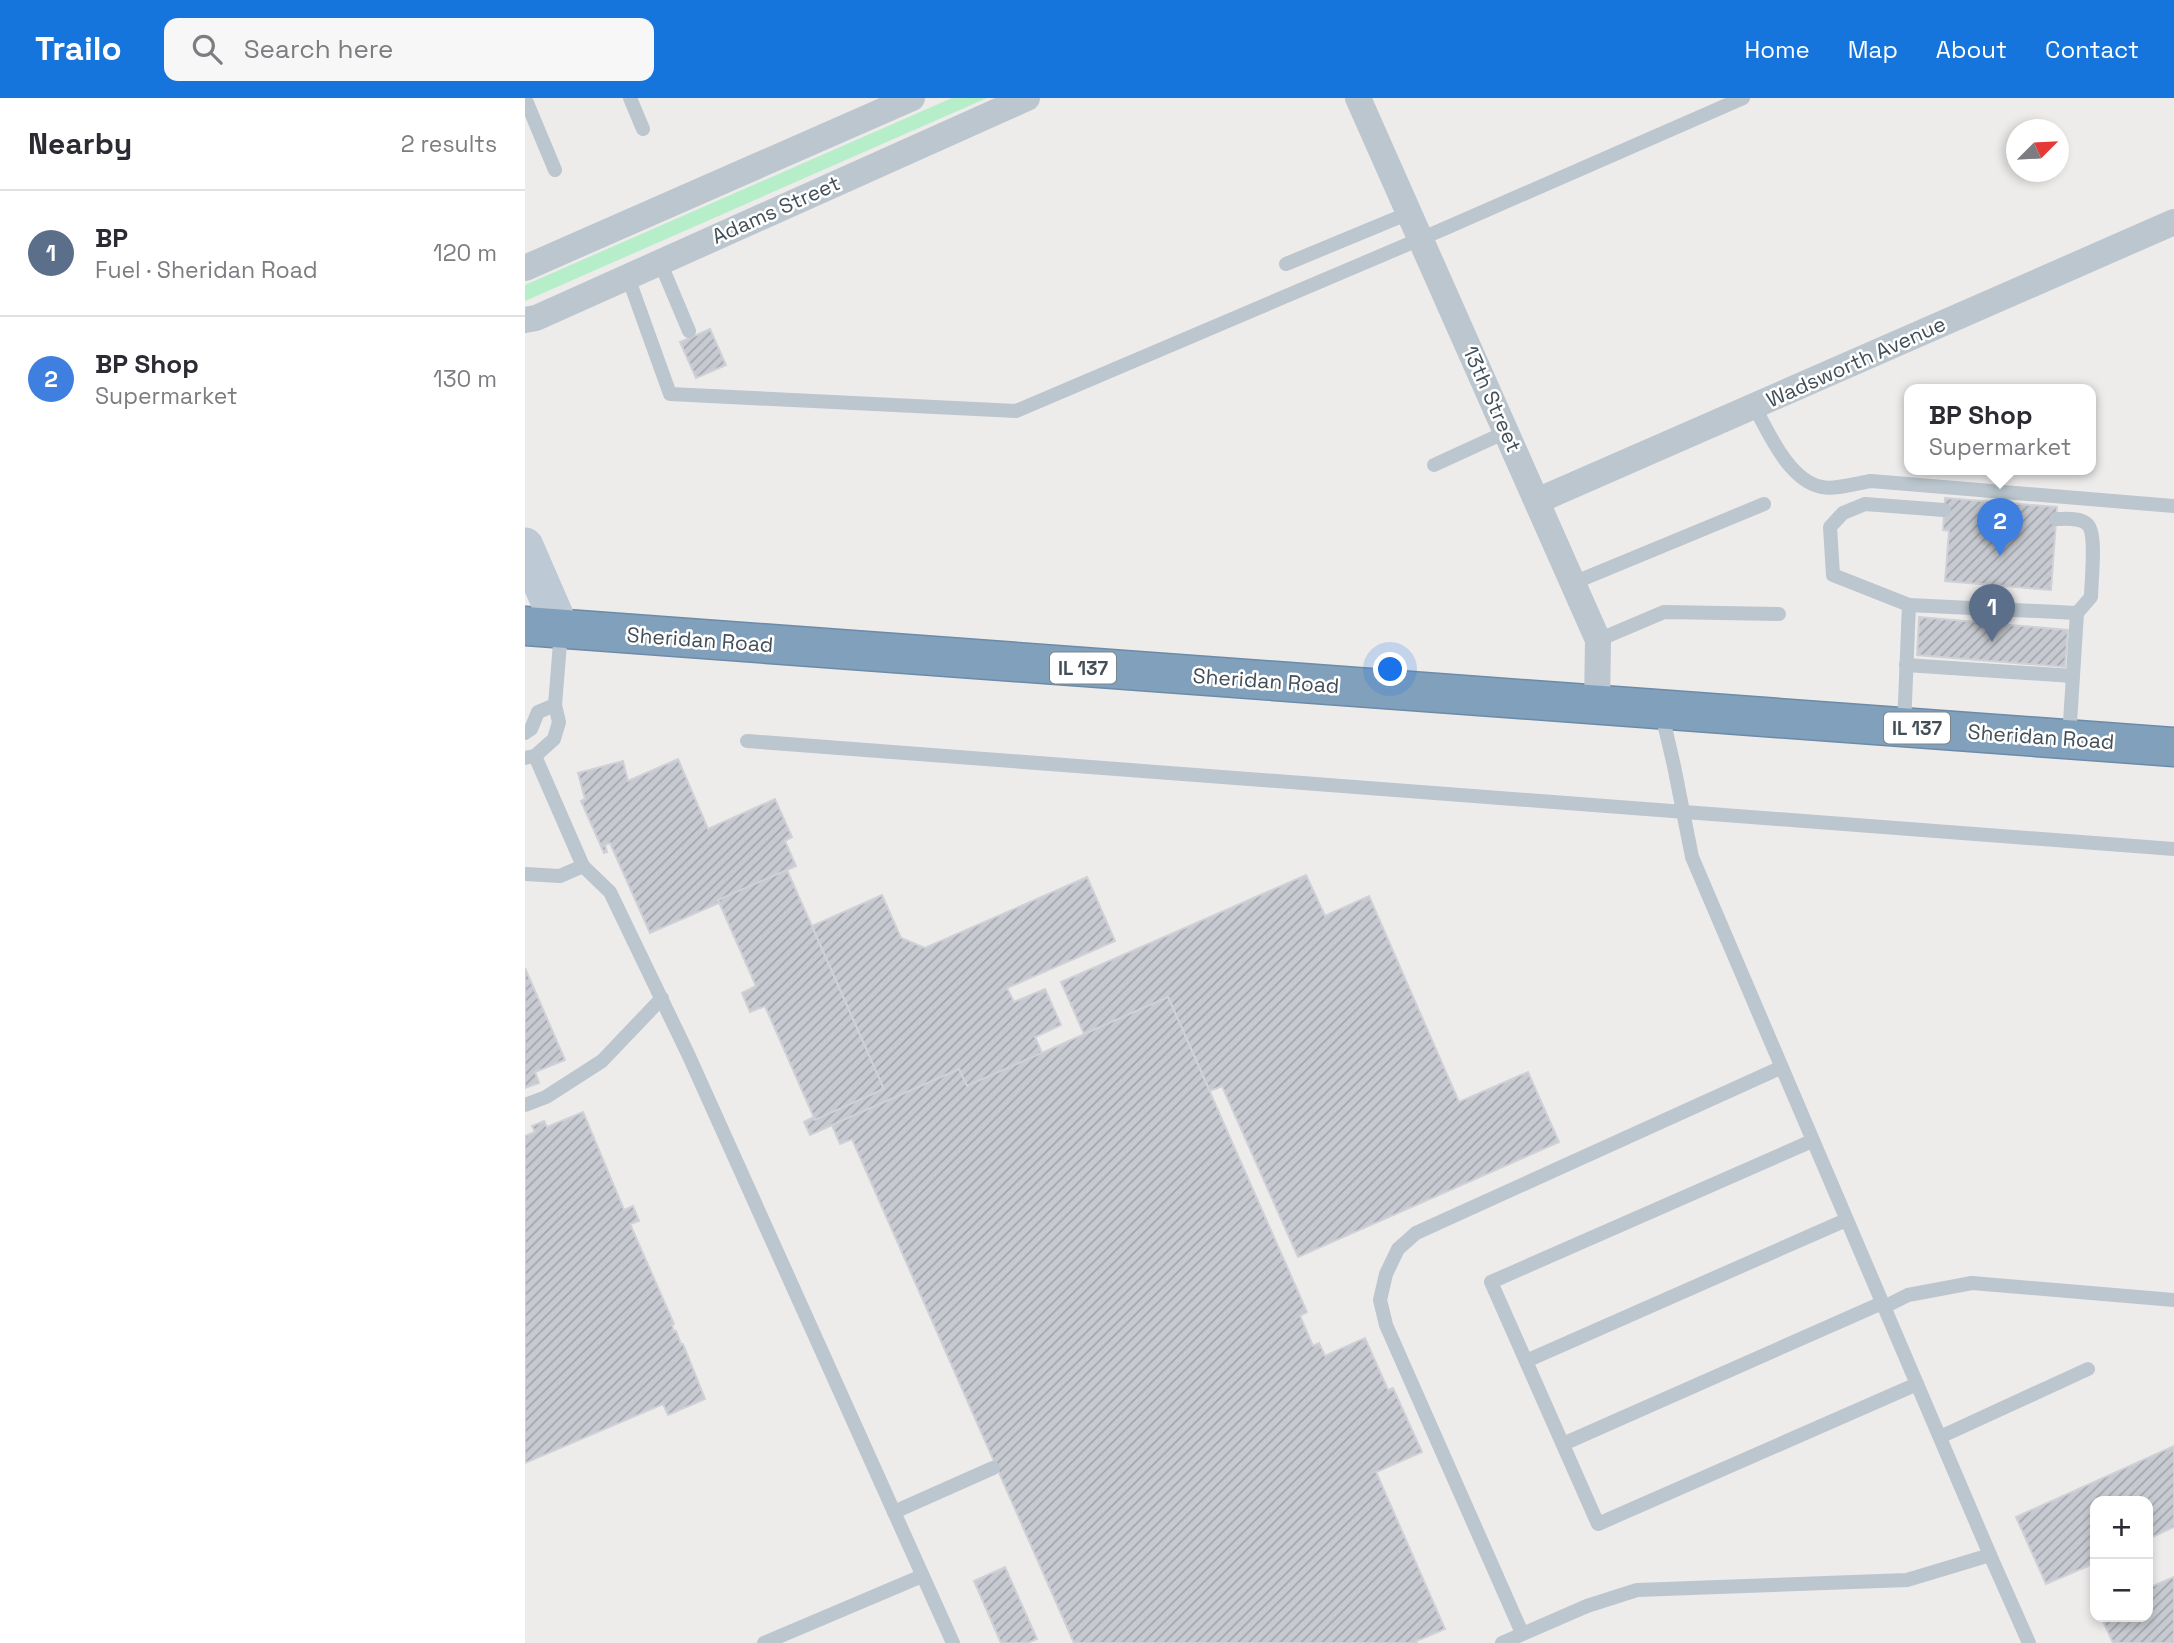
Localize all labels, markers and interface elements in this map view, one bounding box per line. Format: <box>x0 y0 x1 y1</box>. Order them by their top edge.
search box <box>164 18 654 81</box>
text: Trailo <box>35 28 122 70</box>
icon: search <box>188 30 226 68</box>
text: Search here <box>244 32 394 66</box>
text: Home <box>1744 34 1810 65</box>
text: Map <box>1848 34 1898 65</box>
text: About <box>1936 34 2007 65</box>
text: Contact <box>2045 34 2139 65</box>
north arrow <box>2006 119 2069 182</box>
text: Nearby <box>28 124 132 163</box>
text: 2 results <box>401 129 497 159</box>
street label: Adams Street <box>707 169 844 250</box>
text: BP <box>95 221 128 255</box>
text: 1 <box>46 238 56 268</box>
text: 120 m <box>433 238 497 268</box>
text: Fuel · Sheridan Road <box>95 255 317 285</box>
street label: Wadsworth Avenue <box>1762 310 1950 413</box>
street label: 13th Street <box>1457 341 1528 456</box>
text: BP Shop <box>95 347 199 381</box>
text: 2 <box>44 364 58 394</box>
text: 130 m <box>433 364 497 394</box>
text: Supermarket <box>95 381 237 411</box>
popup <box>1904 384 2096 475</box>
text: BP Shop <box>1929 398 2033 432</box>
text: Supermarket <box>1929 432 2071 462</box>
pin: 2 <box>1977 498 2023 556</box>
pin: 1 <box>1969 584 2015 642</box>
street label: Sheridan Road <box>626 621 774 658</box>
road number: IL 137 <box>1050 652 1116 684</box>
your location <box>1373 652 1407 686</box>
street label: Sheridan Road <box>1192 662 1340 699</box>
road number: IL 137 <box>1884 712 1950 744</box>
street label: Sheridan Road <box>1967 718 2115 755</box>
map controls <box>2090 1496 2153 1622</box>
button: + <box>2090 1496 2153 1559</box>
button: − <box>2090 1559 2153 1622</box>

